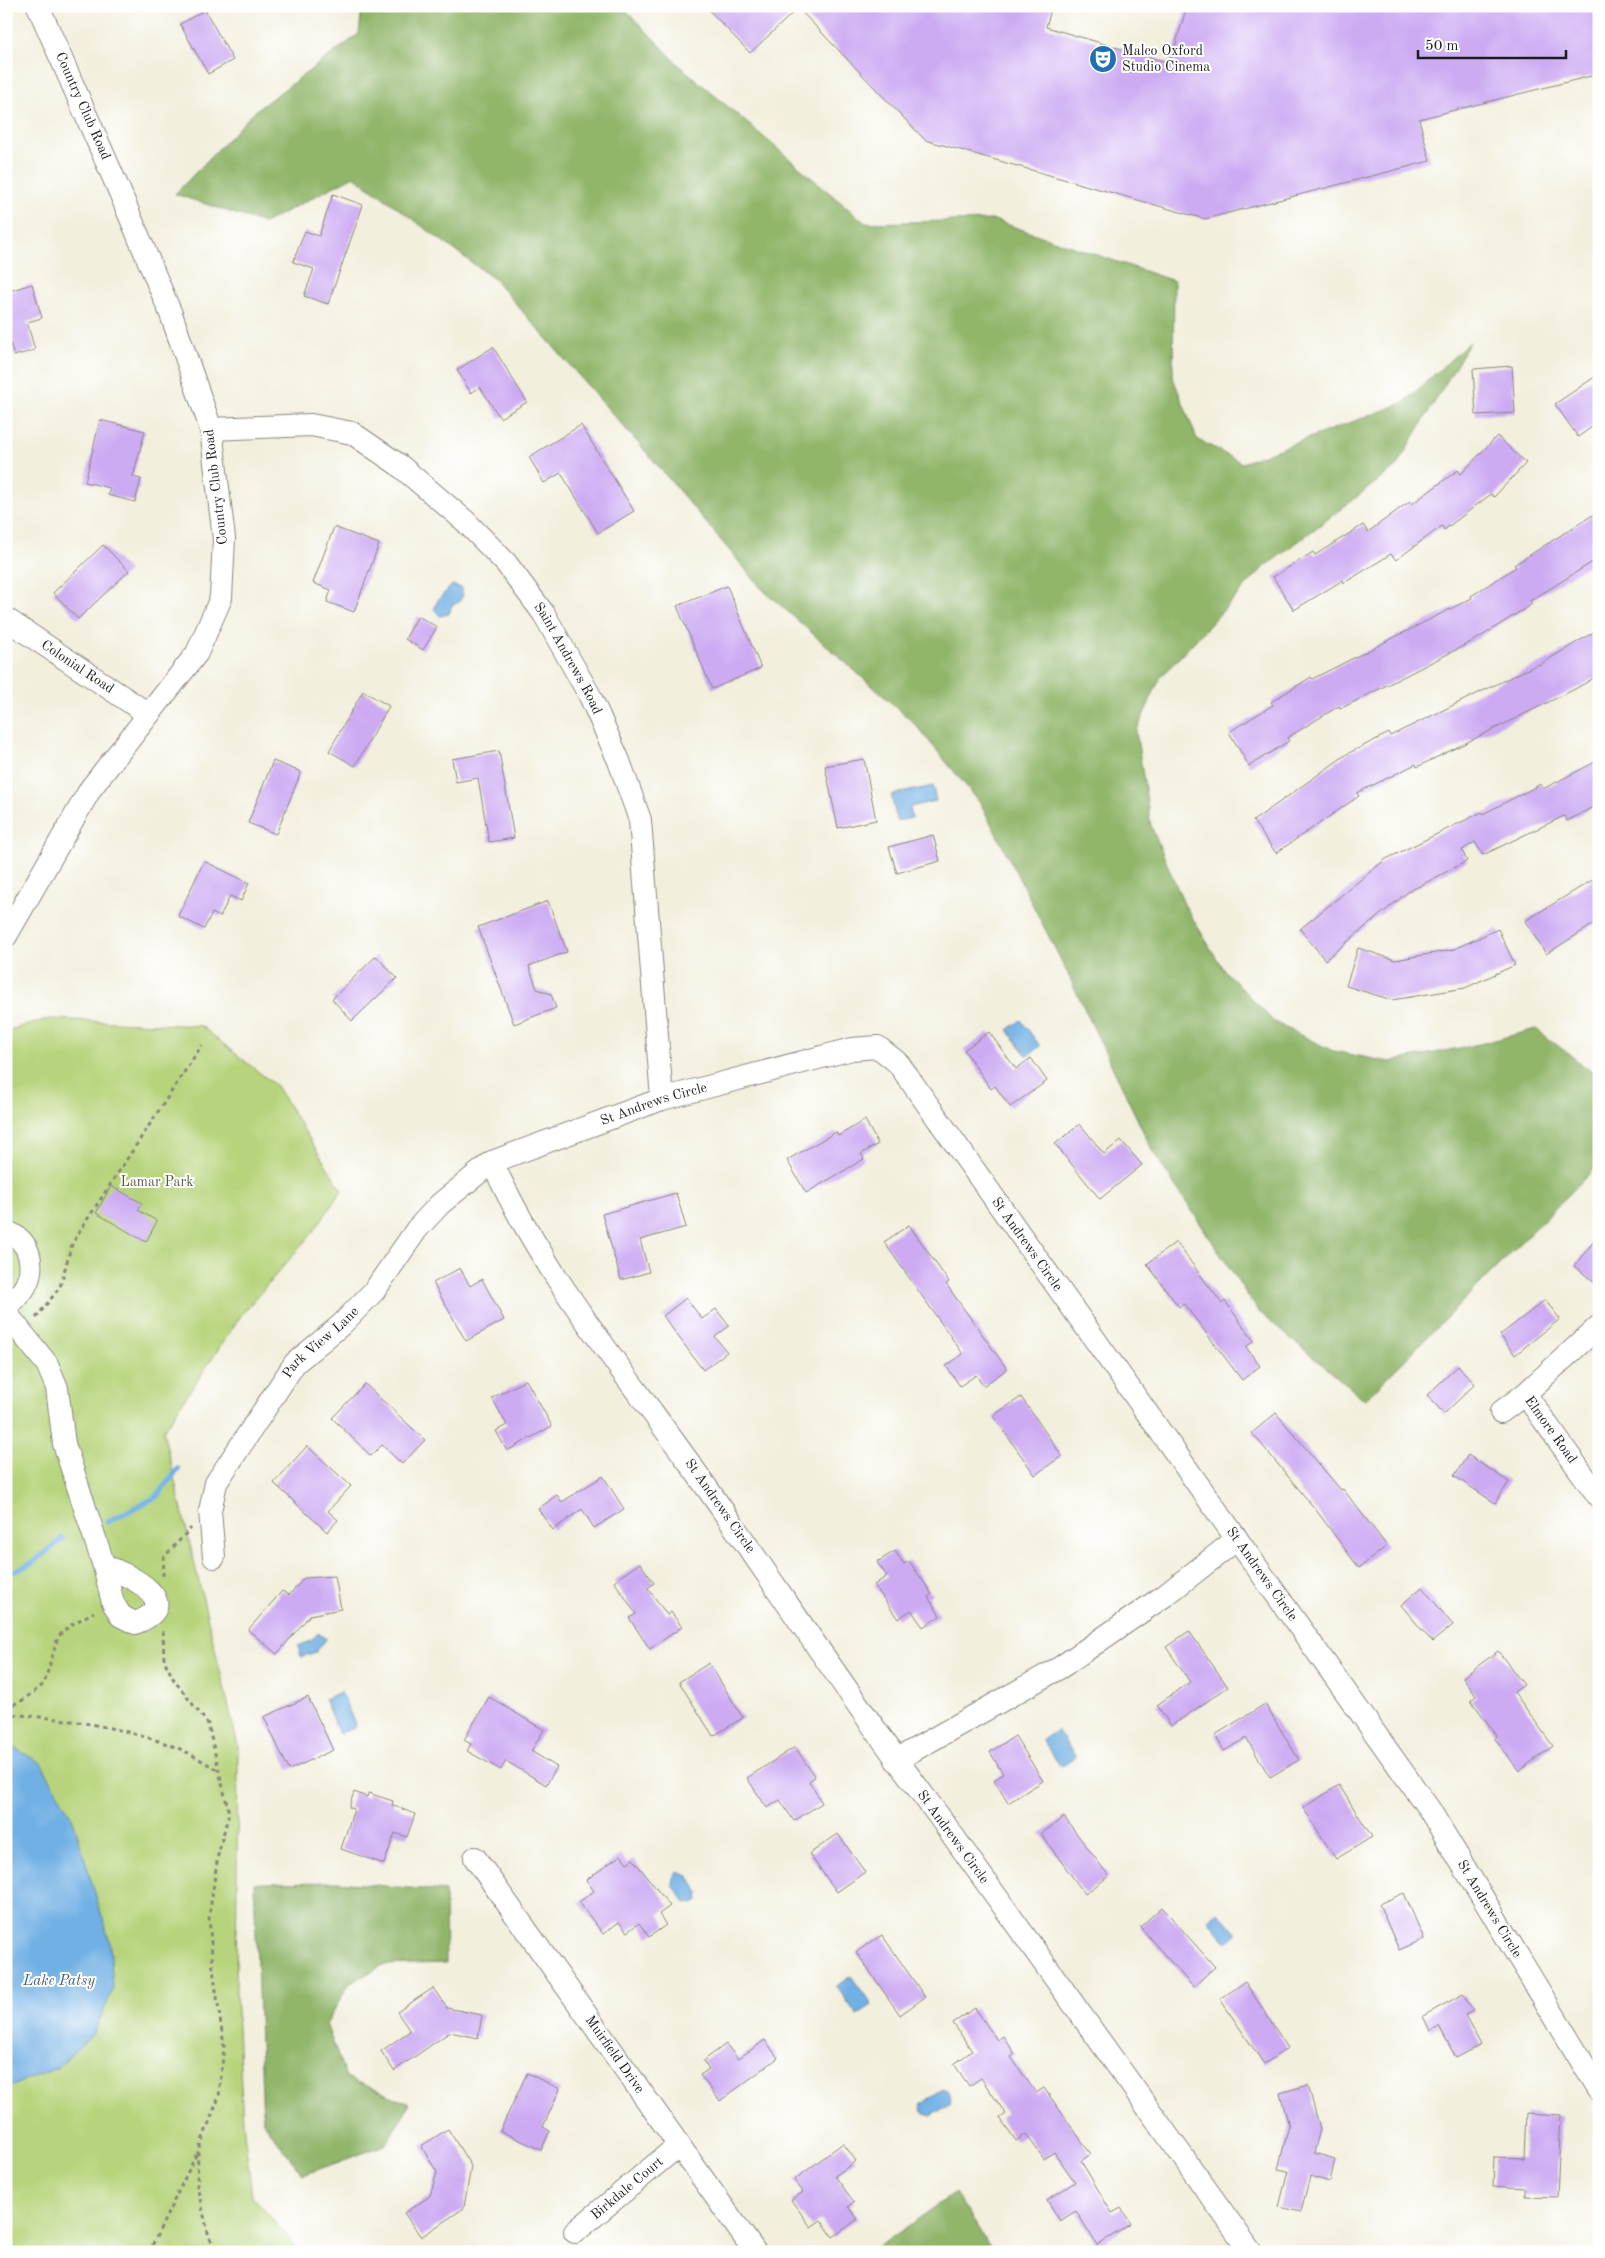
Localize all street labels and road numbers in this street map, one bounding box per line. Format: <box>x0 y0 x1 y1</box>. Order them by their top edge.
street label: Country Club Road <box>53 50 113 162</box>
street label: Country Club Road <box>202 428 230 546</box>
street label: Saint Andrews Road <box>531 600 604 716</box>
street label: Colonial Road <box>39 638 116 696</box>
street label: St Andrews Circle <box>599 1080 709 1128</box>
street label: St Andrews Circle <box>989 1195 1065 1294</box>
street label: Park View Lane <box>280 1304 361 1381</box>
street label: Elmore Road <box>1522 1394 1579 1466</box>
street label: St Andrews Circle <box>682 1456 758 1556</box>
street label: St Andrews Circle <box>1224 1525 1300 1624</box>
street label: St Andrews Circle <box>915 1788 991 1886</box>
street label: St Andrews Circle <box>1455 1858 1524 1960</box>
street label: Muirfield Drive <box>582 2013 647 2096</box>
street label: Birkdale Court <box>588 2154 666 2222</box>

